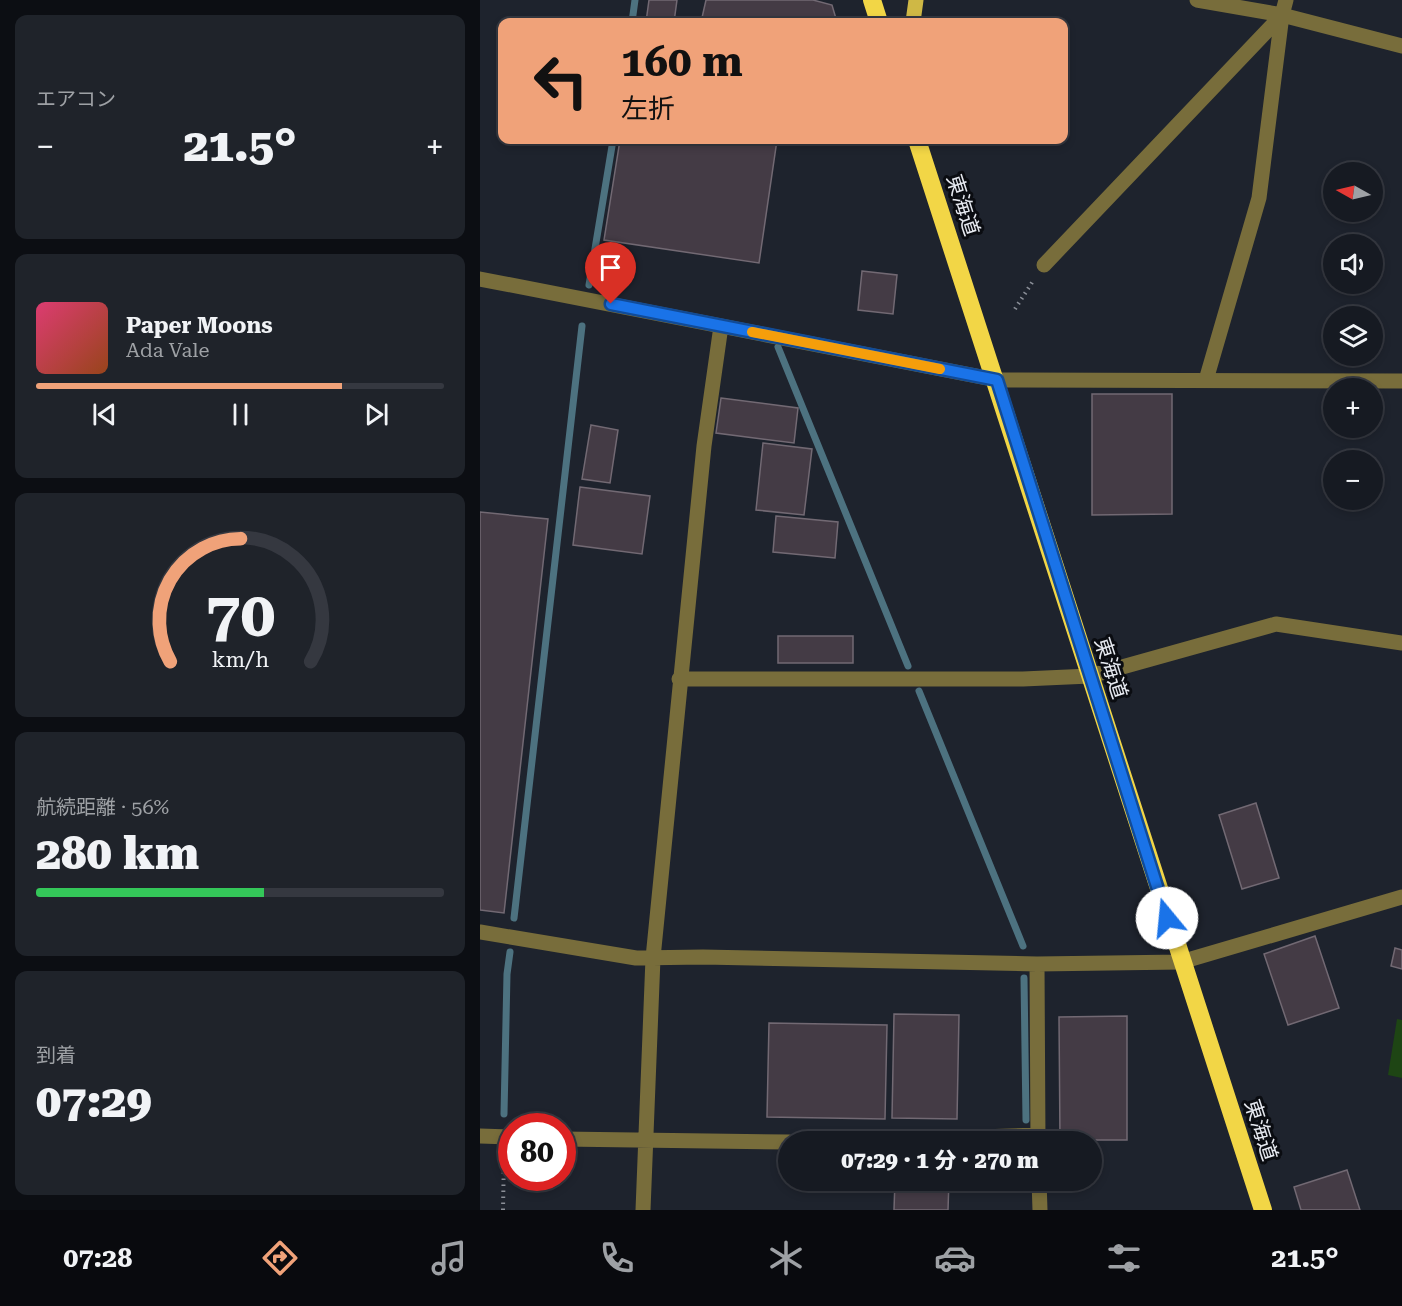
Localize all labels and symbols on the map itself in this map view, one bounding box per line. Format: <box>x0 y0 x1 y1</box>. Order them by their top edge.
north arrow <box>1323 162 1383 222</box>
street label: 東海道 <box>942 171 984 239</box>
pin <box>585 242 636 304</box>
street label: 東海道 <box>1090 634 1132 702</box>
position arrow <box>1135 886 1199 950</box>
street label: 東海道 <box>1240 1096 1282 1164</box>
speed limit sign: 80 <box>498 1113 576 1191</box>

